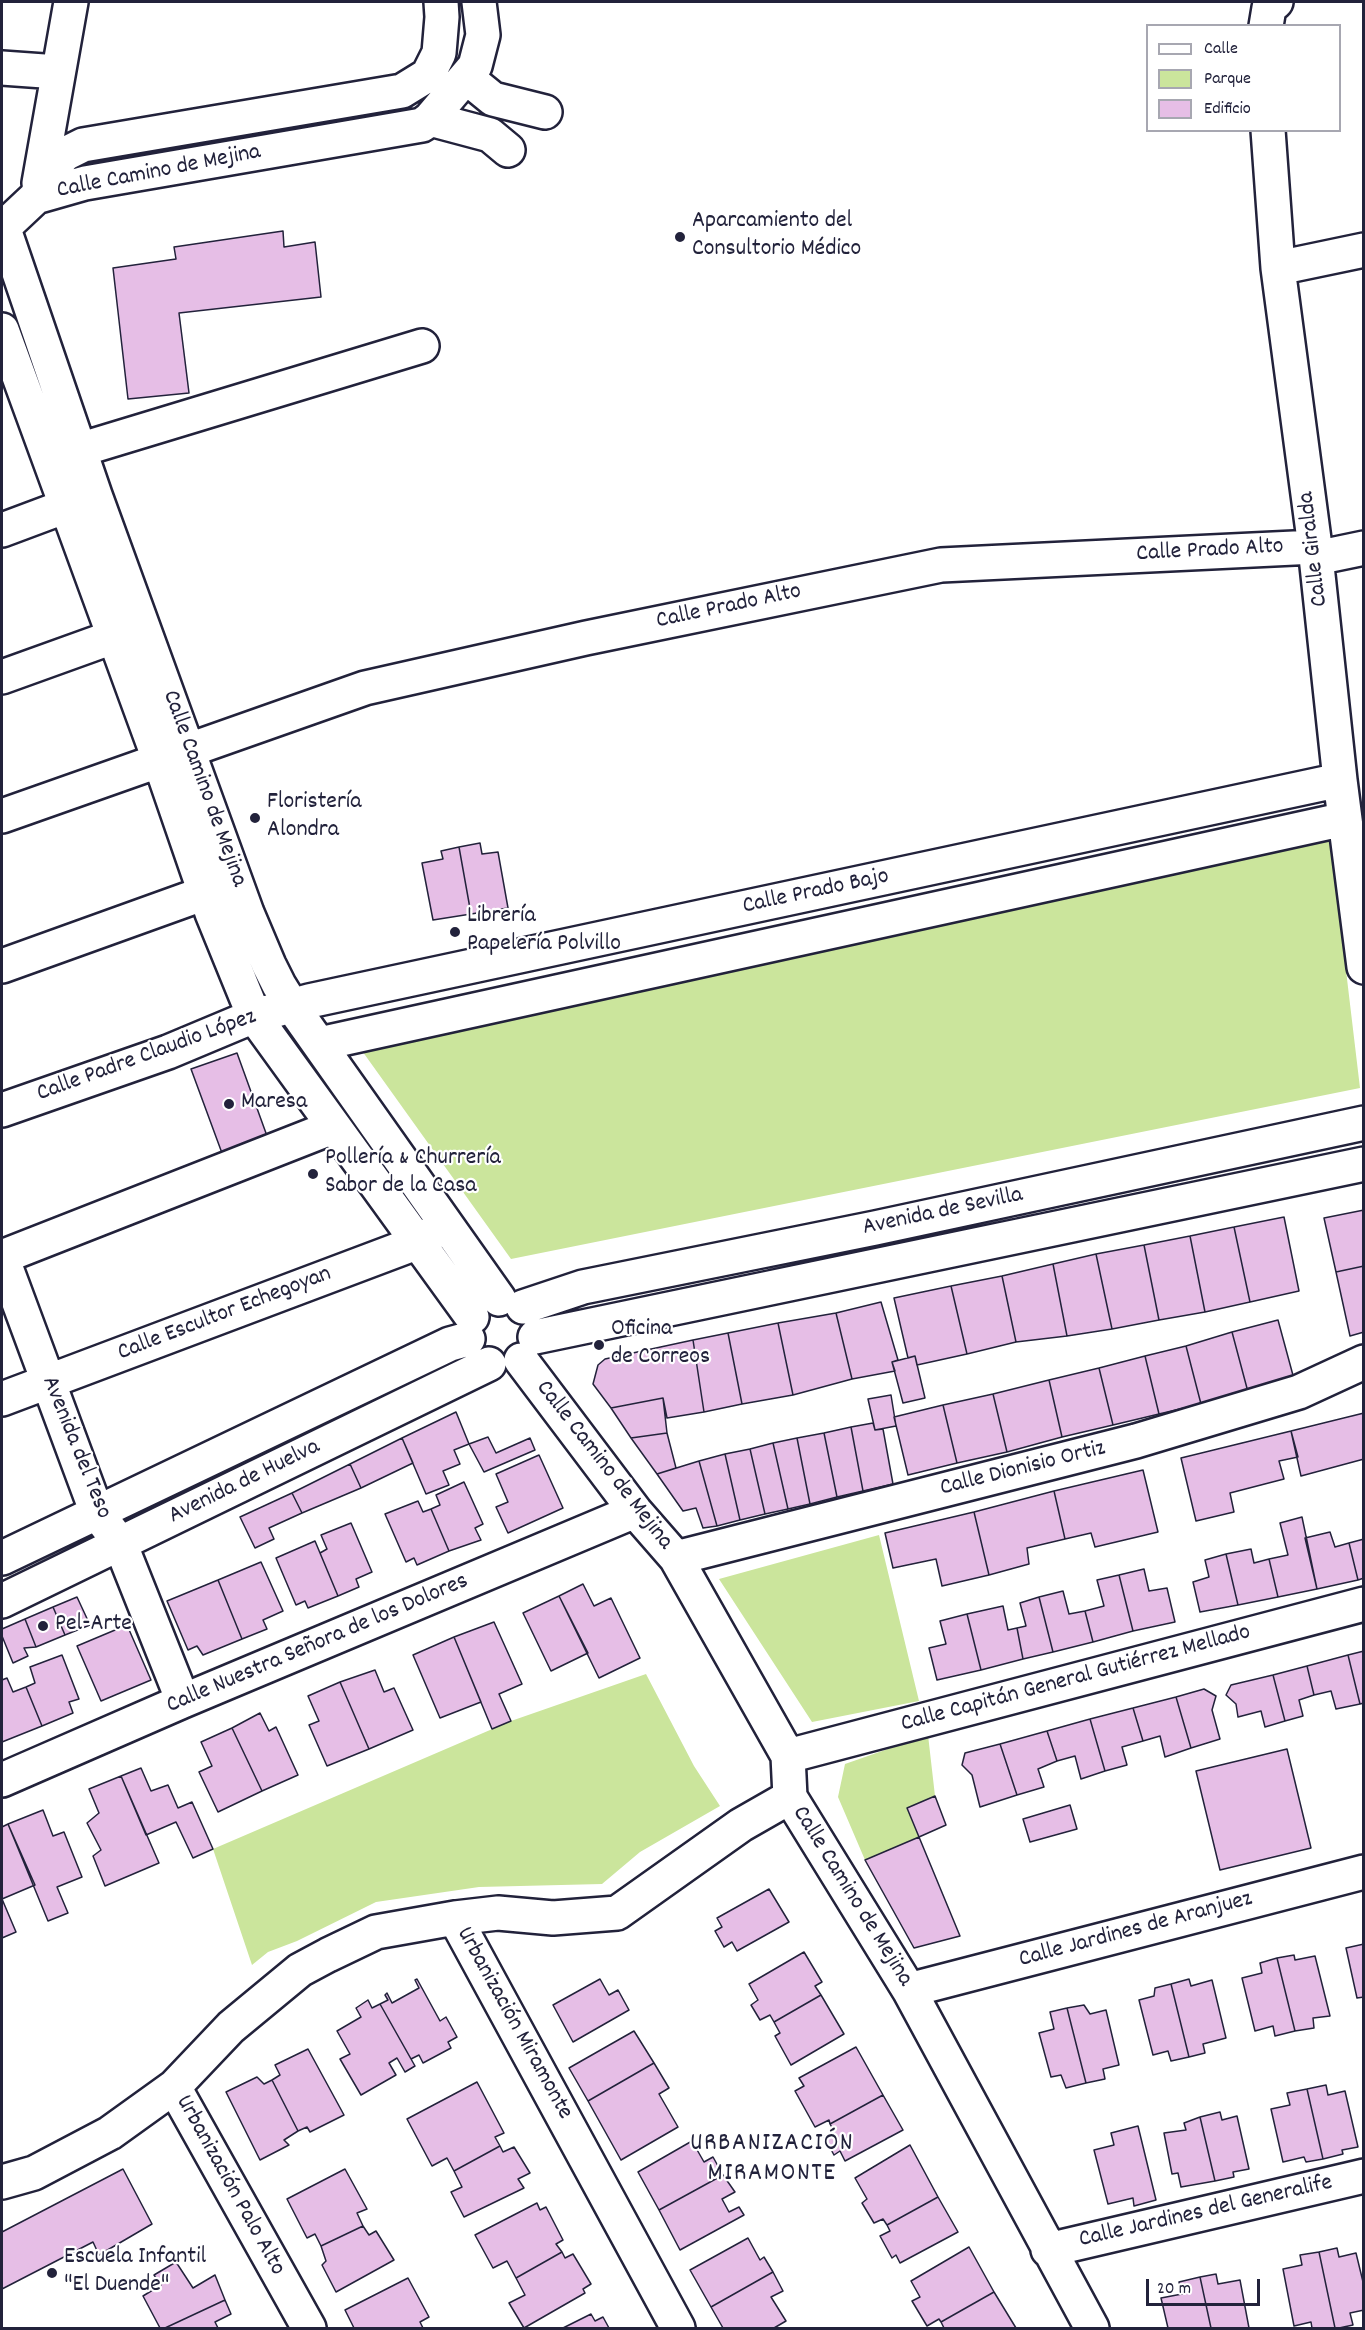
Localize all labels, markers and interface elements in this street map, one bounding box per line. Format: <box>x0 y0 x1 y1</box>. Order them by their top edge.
legend <box>1146 24 1341 132</box>
text: Calle <box>1204 37 1238 62</box>
text: Parque <box>1204 67 1251 92</box>
text: Edificio <box>1204 97 1251 122</box>
street label: Calle Camino de Mejina <box>55 139 263 207</box>
place label: Aparcamiento del Consultorio Médico <box>692 209 861 265</box>
marker: Aparcamiento del Consultorio Médico <box>673 230 687 244</box>
street label: Calle Giralda <box>1294 490 1336 608</box>
street label: Calle Prado Alto <box>1136 534 1284 570</box>
street label: Calle Prado Alto <box>654 579 804 637</box>
street label: Calle Camino de Mejina <box>154 687 252 891</box>
place label: Floristería Alondra <box>267 790 361 846</box>
marker: Floristería Alondra <box>248 811 262 825</box>
street label: Calle Prado Bajo <box>740 863 892 923</box>
place label: Librería Papelería Polvillo <box>467 904 621 960</box>
marker: Librería Papelería Polvillo <box>448 925 462 939</box>
street label: Calle Padre Claudio López <box>33 1004 261 1110</box>
place label: Maresa <box>241 1090 307 1118</box>
marker: Maresa <box>222 1097 236 1111</box>
place label: Pollería & Churrería Sabor de la Casa <box>325 1146 501 1202</box>
marker: Pollería & Churrería Sabor de la Casa <box>306 1167 320 1181</box>
street label: Avenida de Sevilla <box>860 1182 1026 1244</box>
street label: Calle Escultor Echegoyan <box>114 1261 336 1369</box>
place label: Oficina de Correos <box>611 1317 710 1373</box>
marker: Oficina de Correos <box>592 1338 606 1352</box>
street label: Avenida del Teso <box>33 1373 117 1523</box>
street label: Calle Camino de Mejina <box>528 1376 678 1556</box>
street label: Avenida de Huelva <box>165 1434 325 1532</box>
street label: Calle Dionisio Ortiz <box>937 1436 1109 1504</box>
street label: Calle Nuestra Señora de los Dolores <box>163 1568 473 1722</box>
place label: Pel-Arte <box>55 1612 132 1640</box>
marker: Pel-Arte <box>36 1619 50 1633</box>
street label: Calle Capitán General Gutiérrez Mellado <box>898 1619 1254 1741</box>
street label: Calle Camino de Mejina <box>784 1802 918 1992</box>
street label: Calle Jardines de Aranjuez <box>1016 1886 1256 1976</box>
street label: Urbanización Miramonte <box>448 1923 578 2125</box>
street label: Urbanización Palo Alto <box>168 2091 290 2281</box>
district label: URBANIZACIÓN MIRAMONTE <box>690 2129 854 2190</box>
street label: Calle Jardines del Generalife <box>1077 2170 1335 2256</box>
place label: Escuela Infantil "El Duende" <box>64 2245 206 2301</box>
marker: Escuela Infantil "El Duende" <box>45 2266 59 2280</box>
scale bar <box>1149 2267 1263 2305</box>
text: 20 m <box>1157 2277 1191 2302</box>

